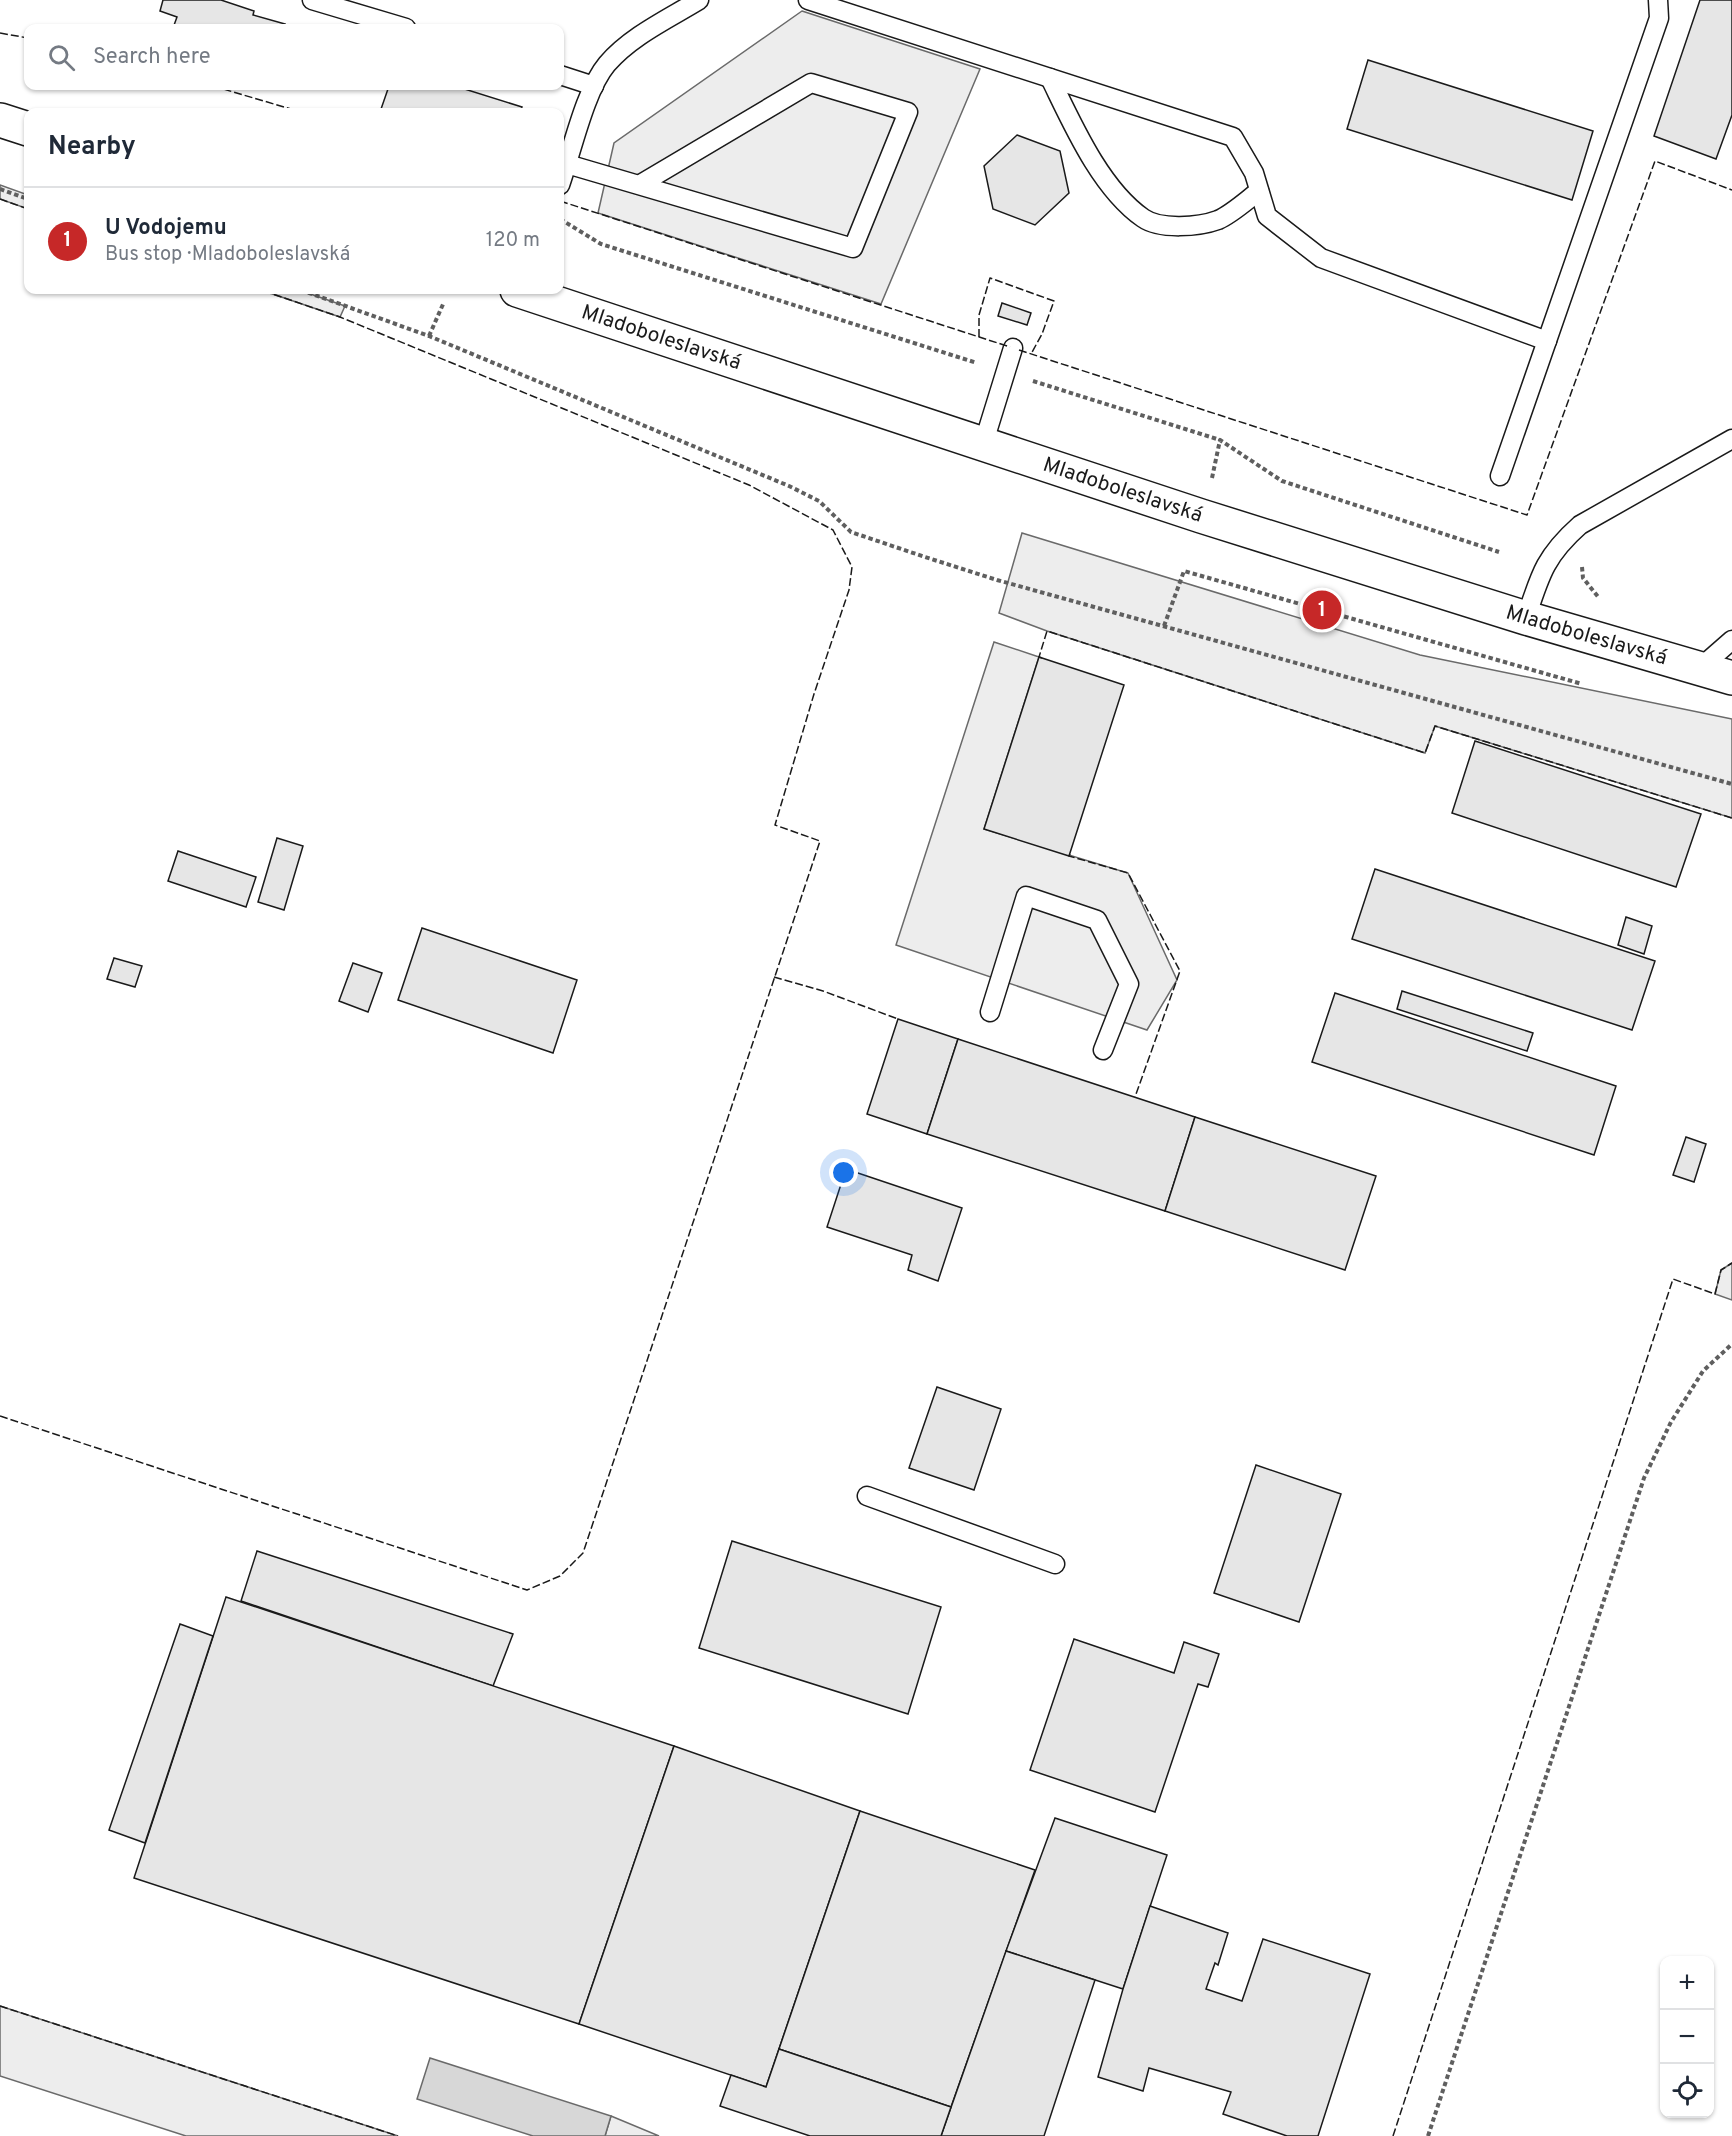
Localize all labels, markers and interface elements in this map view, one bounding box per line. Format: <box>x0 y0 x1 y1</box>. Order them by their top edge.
search box <box>24 24 564 90</box>
icon: search <box>45 41 78 74</box>
text: Search here <box>93 44 211 71</box>
text: Nearby <box>48 131 136 164</box>
text: U Vodojemu <box>105 215 227 242</box>
text: 1 <box>64 228 72 254</box>
text: 120 m <box>486 228 540 254</box>
text: Bus stop · Mladoboleslavská <box>105 242 350 268</box>
street label: Mladoboleslavská <box>578 299 745 377</box>
street label: Mladoboleslavská <box>1039 451 1206 529</box>
pin: 1 <box>1302 588 1342 632</box>
street label: Mladoboleslavská <box>1503 599 1670 672</box>
your location <box>829 1158 858 1187</box>
map controls <box>1660 1956 1714 2118</box>
button: + <box>1660 1956 1714 2010</box>
button: − <box>1660 2010 1714 2064</box>
button: locate <box>1660 2064 1714 2118</box>

